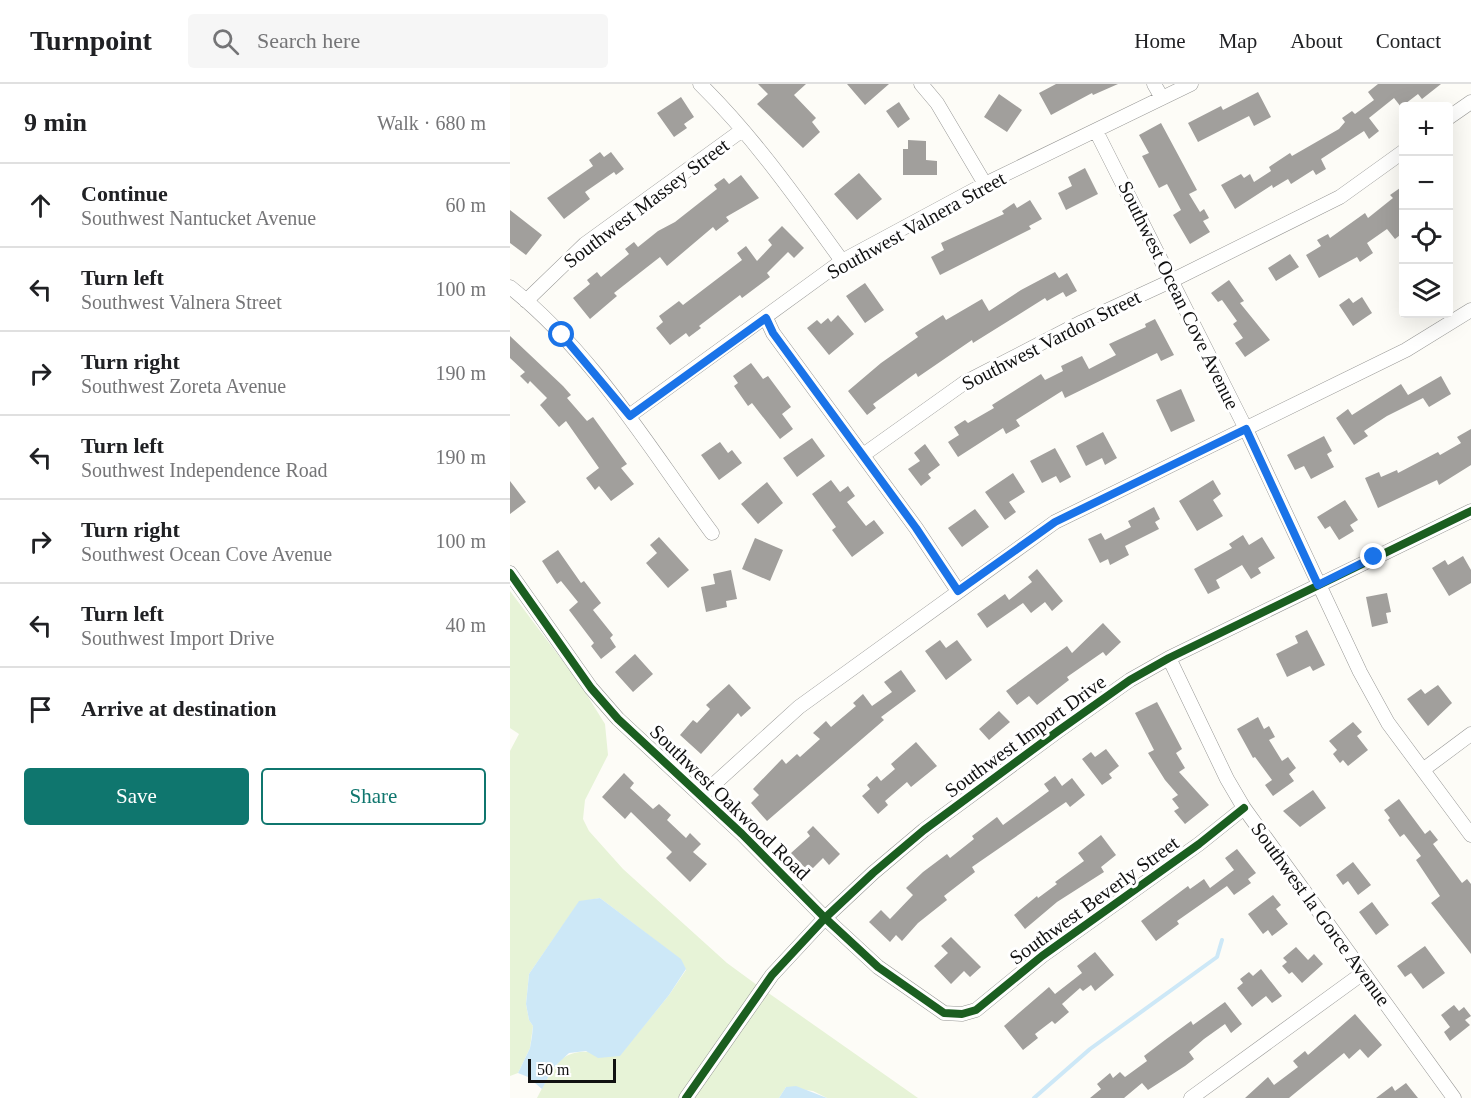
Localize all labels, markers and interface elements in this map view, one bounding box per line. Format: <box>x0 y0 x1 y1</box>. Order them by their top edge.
search box <box>188 14 608 68</box>
text: Turnpoint <box>30 25 152 56</box>
icon: search <box>209 25 242 58</box>
text: Search here <box>257 28 360 53</box>
text: Home <box>1134 29 1186 53</box>
text: Map <box>1219 29 1257 53</box>
text: About <box>1290 29 1343 53</box>
text: Contact <box>1376 29 1441 53</box>
map controls <box>1399 102 1453 318</box>
button: + <box>1399 102 1453 156</box>
text: 9 min <box>24 108 87 137</box>
text: Walk · 680 m <box>377 112 486 134</box>
street label: Southwest Massey Street <box>559 133 734 273</box>
button: − <box>1399 156 1453 210</box>
street label: Southwest Valnera Street <box>823 167 1009 283</box>
street label: Southwest Ocean Cove Avenue <box>1114 177 1244 413</box>
text: Continue <box>81 181 168 206</box>
icon: ahead <box>24 189 57 222</box>
text: 60 m <box>445 194 486 216</box>
text: Southwest Nantucket Avenue <box>81 207 316 229</box>
button: locate <box>1399 210 1453 264</box>
button: layers <box>1399 264 1453 318</box>
text: Turn left <box>81 265 164 290</box>
icon: left <box>24 273 57 306</box>
text: 100 m <box>435 278 486 300</box>
street label: Southwest Vardon Street <box>958 285 1144 395</box>
text: Southwest Valnera Street <box>81 291 282 313</box>
route start <box>548 321 574 347</box>
text: Turn right <box>81 349 180 374</box>
icon: right <box>24 357 57 390</box>
text: 190 m <box>435 362 486 384</box>
text: Southwest Zoreta Avenue <box>81 375 286 397</box>
text: Turn left <box>81 433 164 458</box>
icon: left <box>24 441 57 474</box>
text: 190 m <box>435 446 486 468</box>
text: Southwest Independence Road <box>81 459 328 481</box>
text: Turn right <box>81 517 180 542</box>
icon: right <box>24 525 57 558</box>
text: 100 m <box>435 530 486 552</box>
text: Southwest Ocean Cove Avenue <box>81 543 332 565</box>
route end <box>1360 543 1386 569</box>
text: Turn left <box>81 601 164 626</box>
icon: left <box>24 609 57 642</box>
text: 40 m <box>445 614 486 636</box>
text: Southwest Import Drive <box>81 627 274 649</box>
street label: Southwest Import Drive <box>940 670 1110 803</box>
icon: arrive <box>24 693 57 726</box>
text: Arrive at destination <box>81 696 277 721</box>
street label: Southwest Oakwood Road <box>646 720 814 884</box>
button: Save <box>24 768 249 825</box>
button: Share <box>261 768 486 825</box>
street label: Southwest la Gorce Avenue <box>1247 818 1395 1010</box>
street label: Southwest Beverly Street <box>1005 831 1184 969</box>
scale bar <box>528 1056 616 1084</box>
text: 50 m <box>537 1061 569 1078</box>

